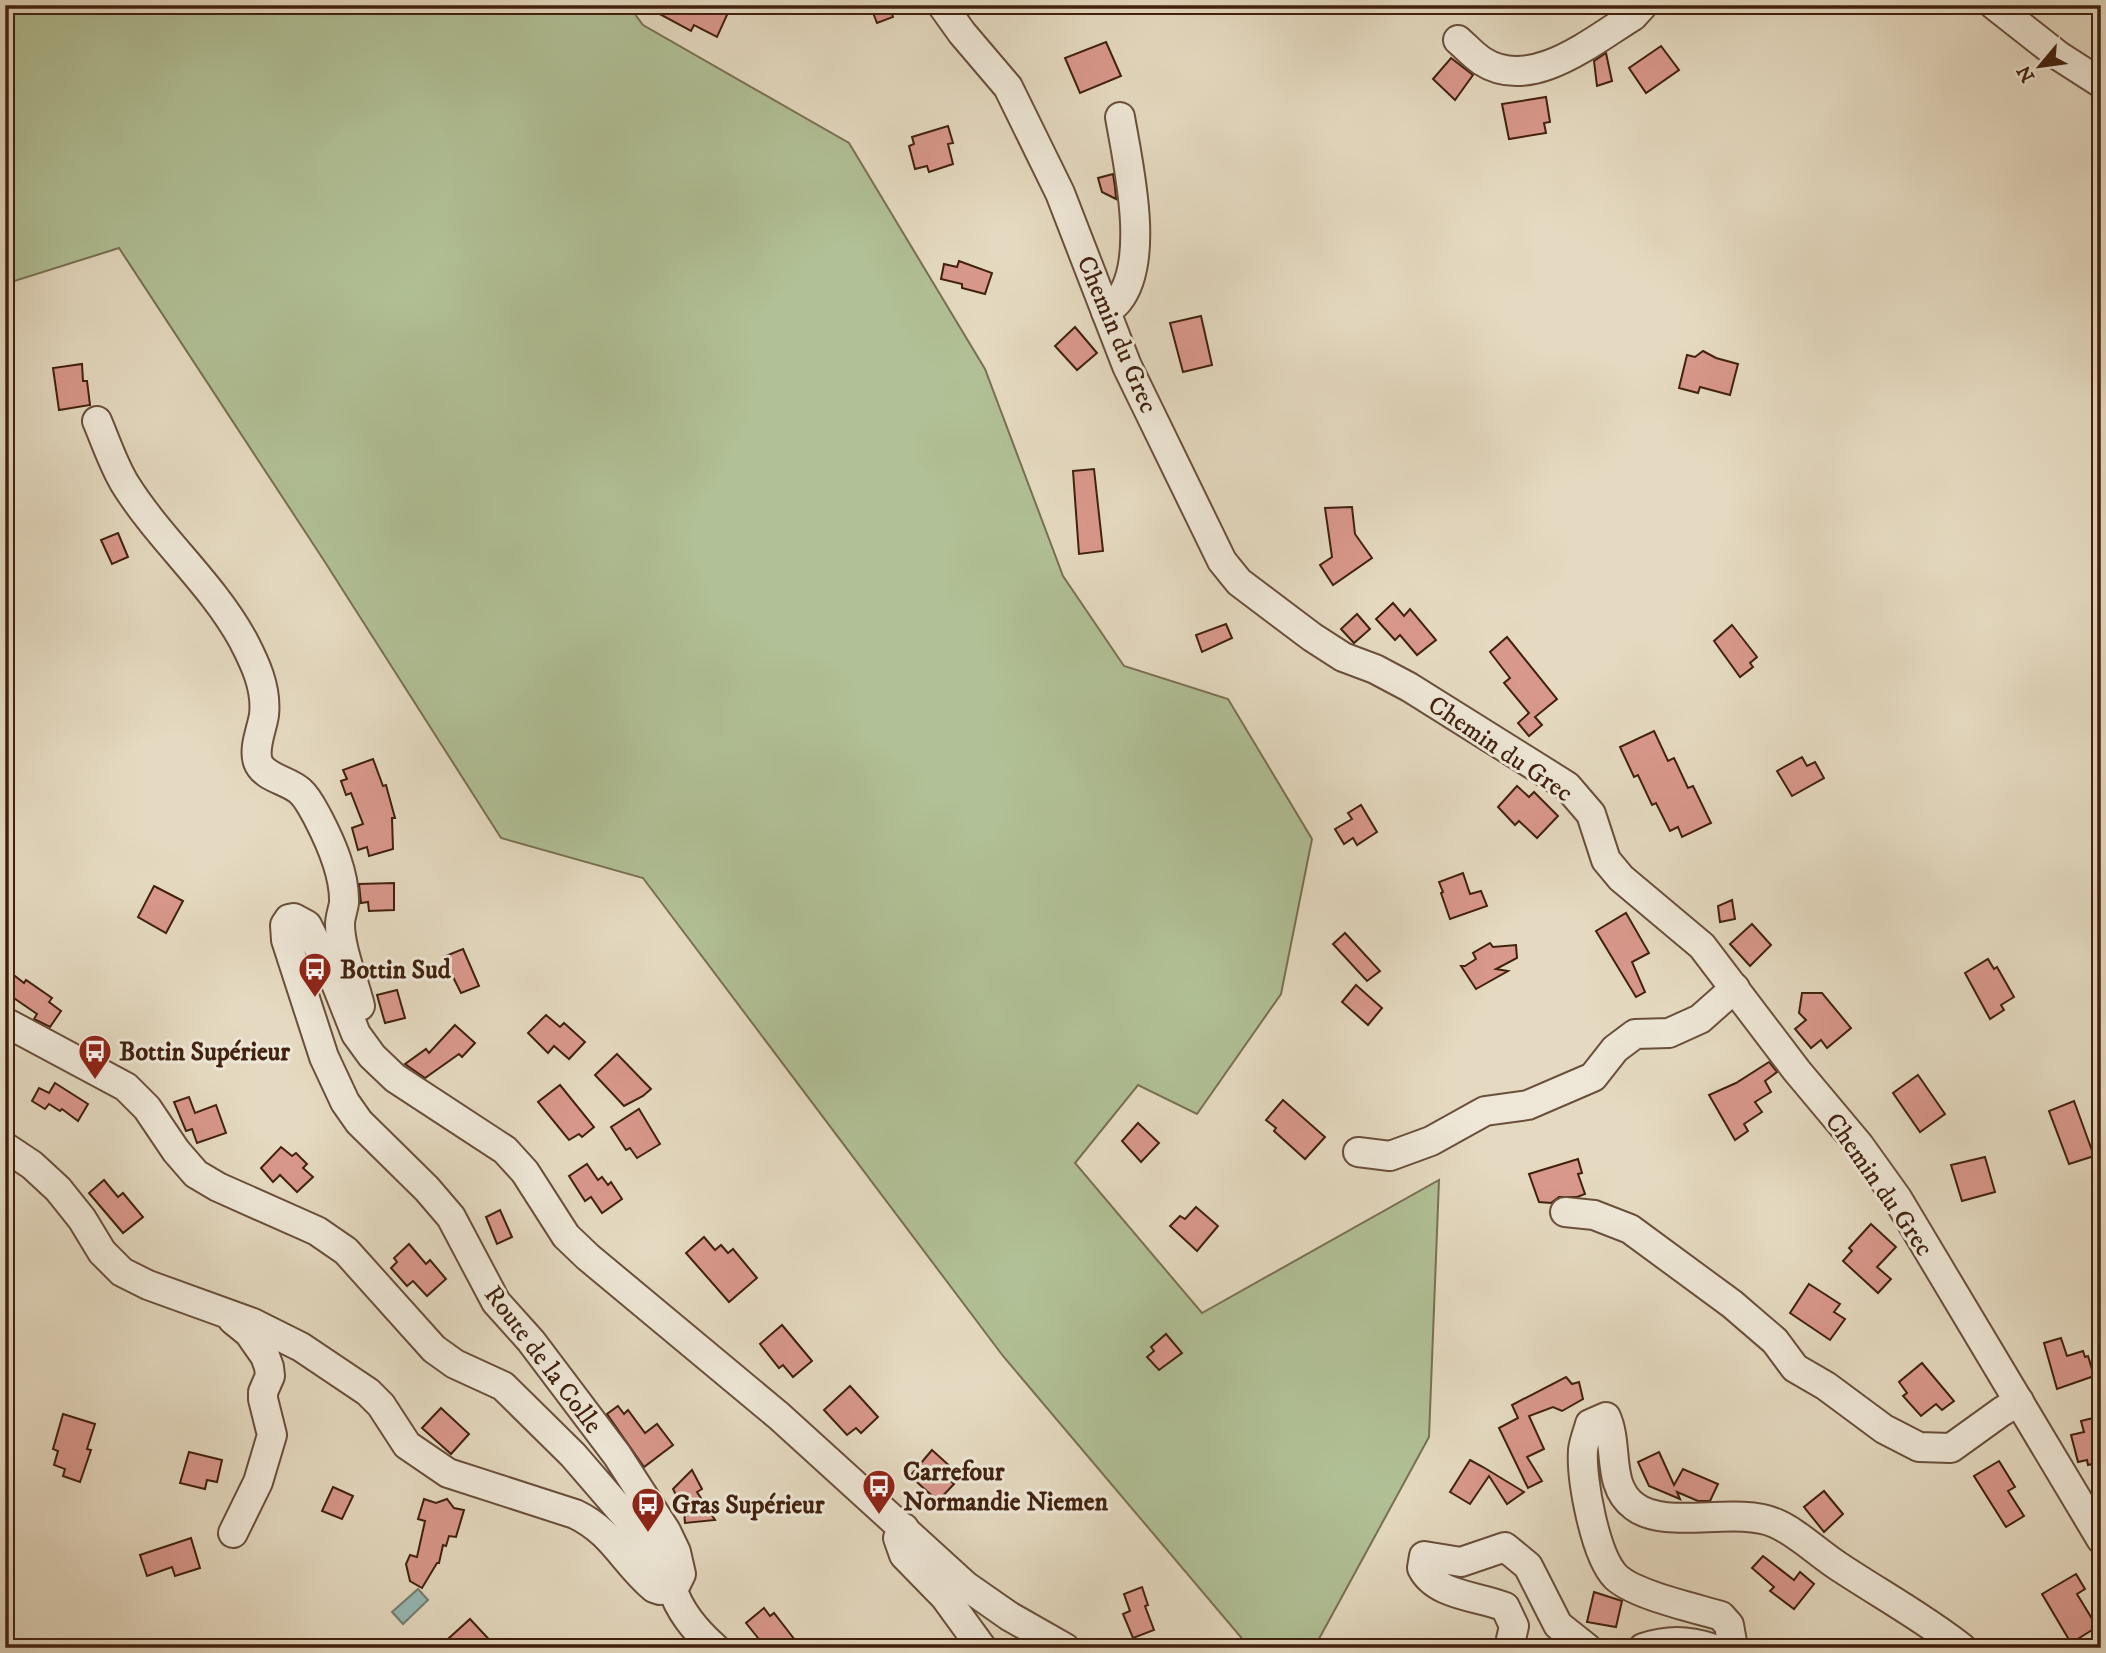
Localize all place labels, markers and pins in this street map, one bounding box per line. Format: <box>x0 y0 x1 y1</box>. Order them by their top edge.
bus stop icon: Bottin Sud <box>296 950 334 999</box>
place label: Bottin Sud <box>340 954 452 987</box>
bus stop icon: Bottin Supérieur <box>76 1032 114 1081</box>
place label: Bottin Supérieur <box>119 1036 290 1069</box>
place label: Carrefour Normandie Niemen <box>903 1456 1108 1519</box>
bus stop icon: Carrefour Normandie Niemen <box>860 1467 898 1516</box>
bus stop icon: Gras Supérieur <box>629 1485 667 1534</box>
place label: Gras Supérieur <box>672 1489 825 1522</box>

